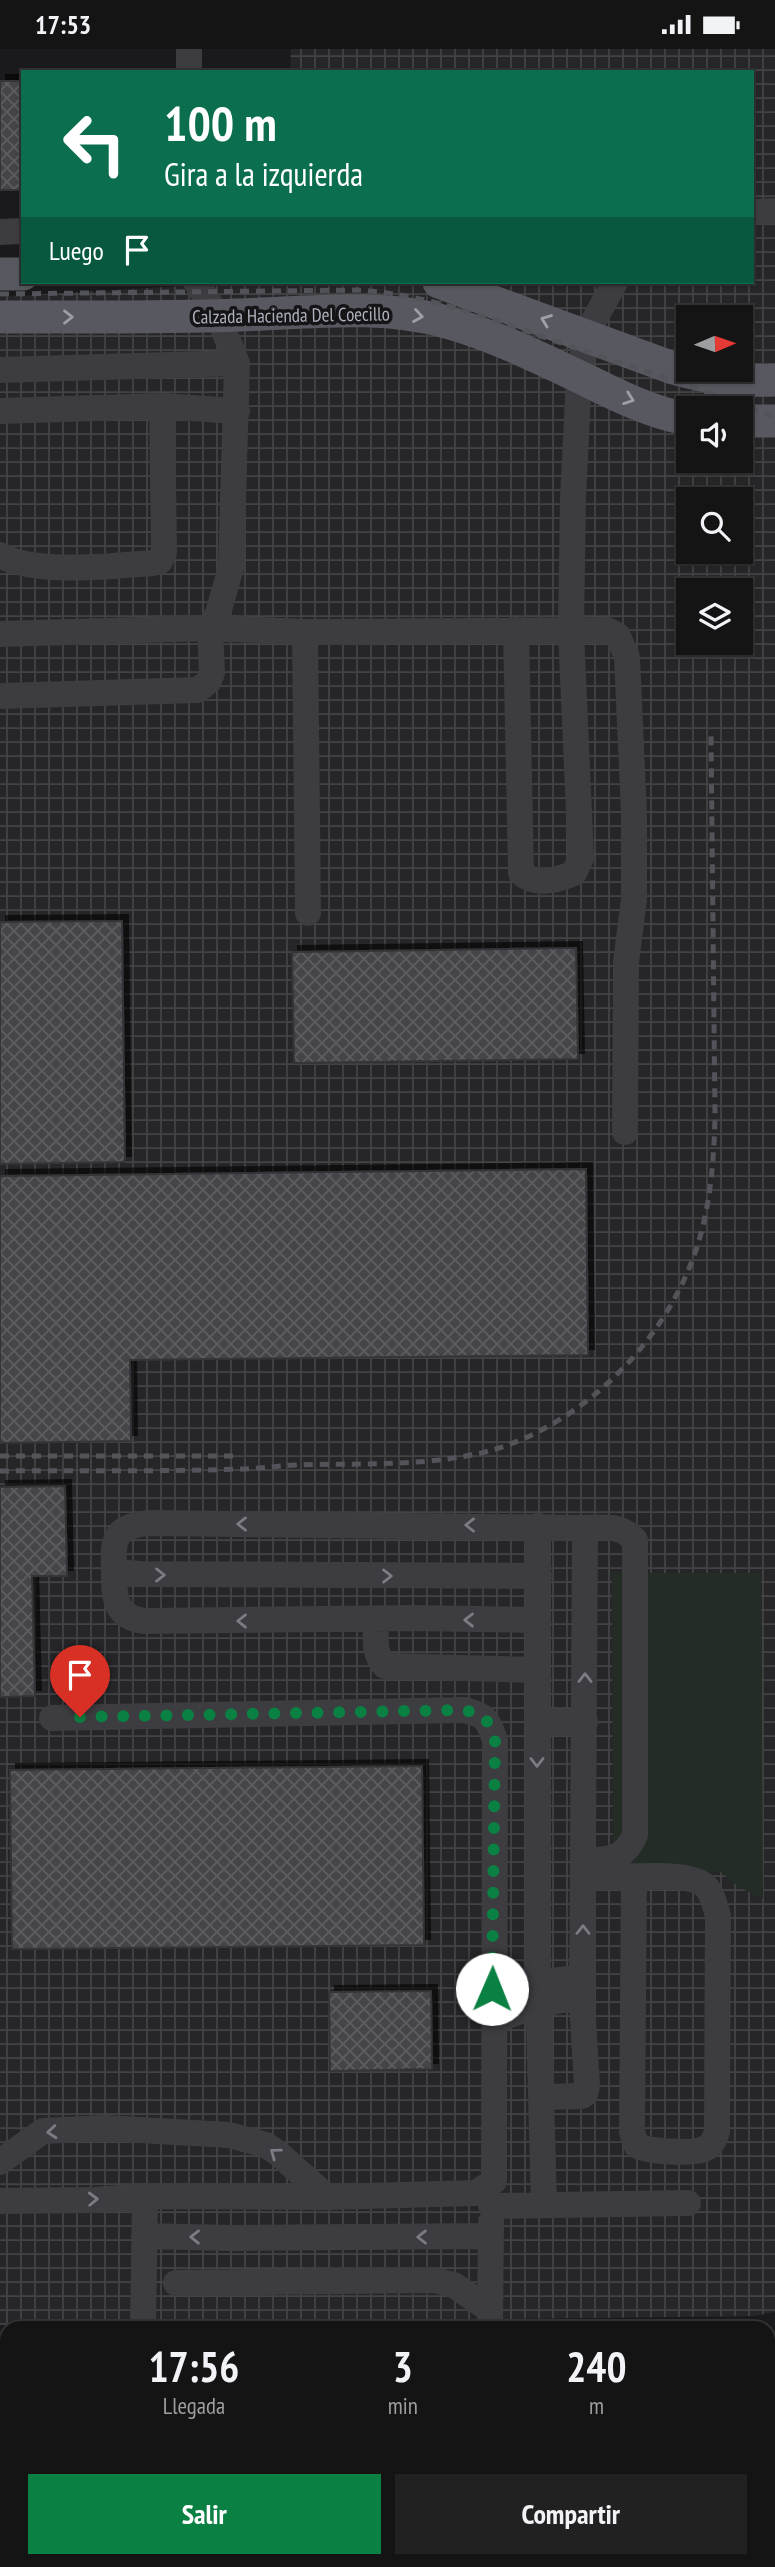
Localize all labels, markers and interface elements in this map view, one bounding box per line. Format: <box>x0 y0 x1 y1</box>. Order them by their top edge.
text: 17:53 <box>35 8 91 41</box>
text: 100 m <box>164 91 277 155</box>
icon: left <box>49 98 140 189</box>
text: Gira a la izquierda <box>164 153 363 195</box>
icon: arrive <box>118 231 156 269</box>
text: Luego <box>49 234 104 267</box>
street label: Calzada Hacienda Del Coecillo <box>192 301 390 329</box>
north arrow <box>676 305 752 381</box>
map controls <box>676 305 753 655</box>
one-way arrow <box>412 308 424 323</box>
one-way arrow <box>63 309 74 325</box>
one-way arrow <box>540 314 552 328</box>
one-way arrow <box>622 391 634 405</box>
button: sound <box>676 396 753 473</box>
button: search <box>676 487 753 564</box>
button: layers <box>676 578 753 655</box>
one-way arrow <box>237 1516 247 1532</box>
one-way arrow <box>464 1517 475 1533</box>
one-way arrow <box>155 1567 165 1583</box>
one-way arrow <box>382 1568 393 1584</box>
one-way arrow <box>463 1612 474 1627</box>
one-way arrow <box>236 1613 246 1629</box>
pin <box>50 1645 110 1717</box>
icon: arrive <box>61 1656 99 1694</box>
one-way arrow <box>577 1672 593 1683</box>
one-way arrow <box>529 1757 545 1768</box>
one-way arrow <box>576 1924 591 1935</box>
position arrow <box>455 1952 529 2026</box>
one-way arrow <box>46 2124 57 2139</box>
one-way arrow <box>270 2148 283 2161</box>
one-way arrow <box>87 2192 98 2207</box>
one-way arrow <box>189 2229 199 2245</box>
one-way arrow <box>416 2229 427 2245</box>
text: 17:56 <box>148 2339 239 2394</box>
text: 3 <box>393 2339 413 2394</box>
text: 240 <box>566 2339 627 2394</box>
text: Llegada <box>163 2391 225 2420</box>
text: min <box>388 2391 418 2420</box>
text: m <box>589 2391 604 2420</box>
button: Salir <box>28 2474 381 2554</box>
button: Compartir <box>395 2474 747 2554</box>

